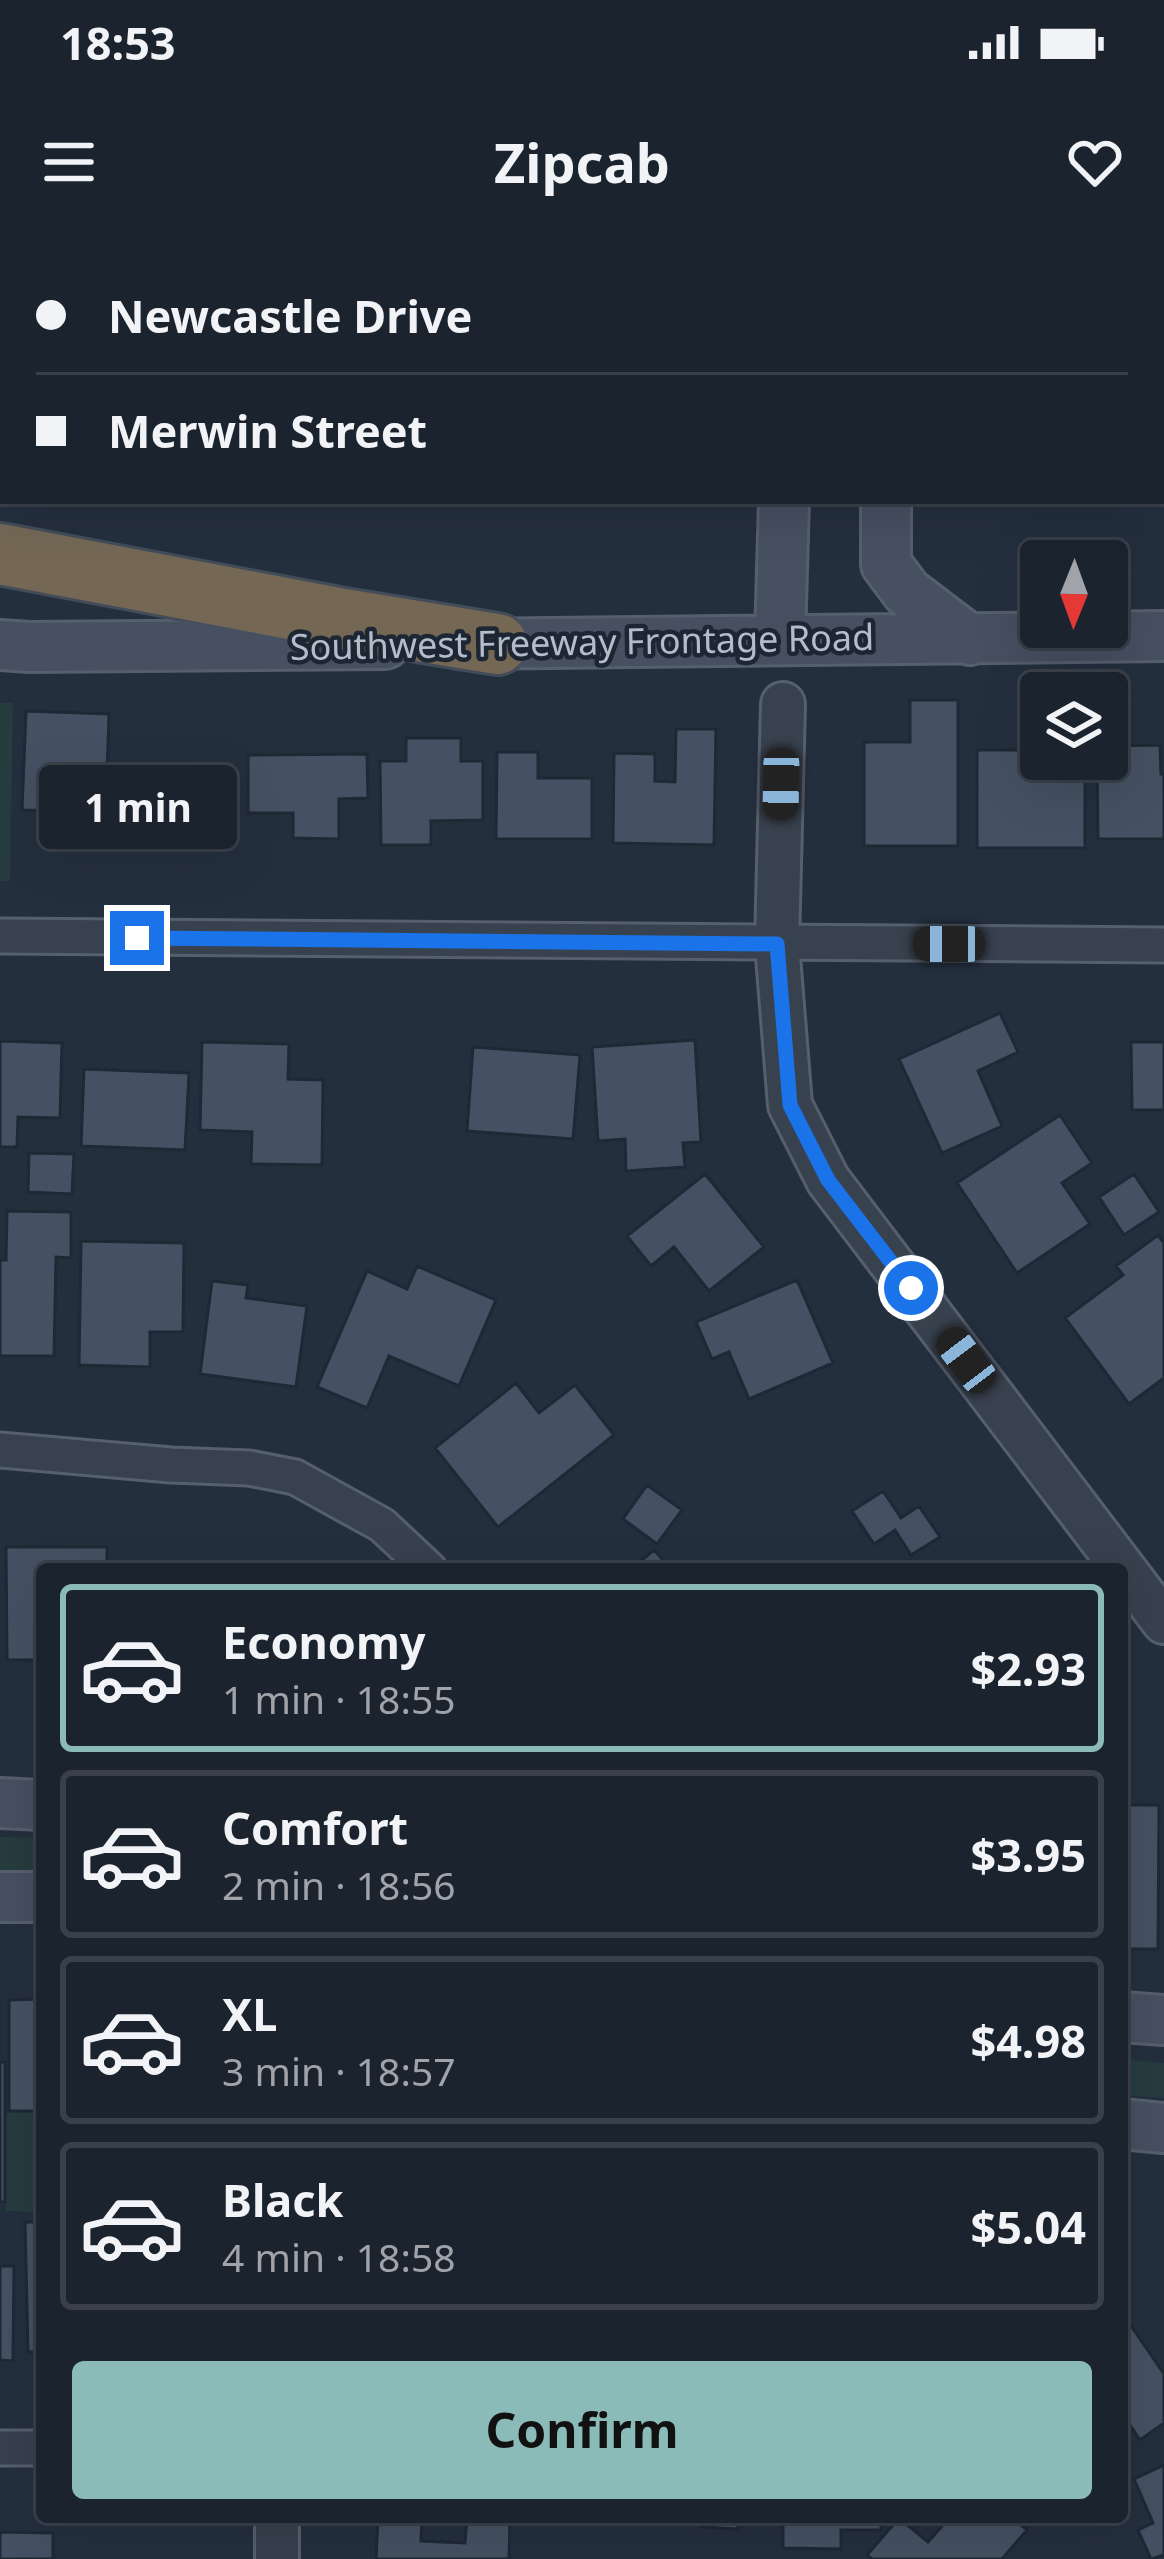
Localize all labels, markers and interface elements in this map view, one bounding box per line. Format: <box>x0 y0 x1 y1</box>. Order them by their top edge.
text: 18:53 <box>60 12 176 73</box>
text: Zipcab <box>494 125 670 199</box>
icon: menu <box>36 129 102 195</box>
icon: heart <box>1062 129 1128 195</box>
text: Newcastle Drive <box>108 285 472 346</box>
text: Merwin Street <box>108 400 427 461</box>
north arrow <box>1020 540 1128 648</box>
map controls <box>1020 540 1128 780</box>
street label: Southwest Freeway Frontage Road <box>289 612 875 671</box>
button: layers <box>1020 672 1128 780</box>
car <box>762 748 800 820</box>
callout: 1 min <box>38 764 236 848</box>
text: 1 min <box>84 780 192 833</box>
route end <box>110 911 164 965</box>
car <box>913 926 985 962</box>
route start <box>884 1261 938 1315</box>
car <box>930 1320 1002 1400</box>
text: Economy <box>222 1611 426 1672</box>
icon: car <box>78 1614 186 1722</box>
text: $2.93 <box>970 1638 1086 1699</box>
text: 1 min · 18:55 <box>222 1672 456 1725</box>
text: Comfort <box>222 1797 408 1858</box>
icon: car <box>78 1800 186 1908</box>
text: $3.95 <box>970 1824 1086 1885</box>
text: 2 min · 18:56 <box>222 1858 456 1911</box>
text: XL <box>222 1983 277 2044</box>
icon: car <box>78 1986 186 2094</box>
text: $4.98 <box>970 2010 1086 2071</box>
text: 3 min · 18:57 <box>222 2044 456 2097</box>
text: Black <box>222 2169 343 2230</box>
icon: car <box>78 2172 186 2280</box>
text: $5.04 <box>970 2196 1086 2257</box>
text: 4 min · 18:58 <box>222 2230 456 2283</box>
button: Confirm <box>72 2361 1092 2499</box>

